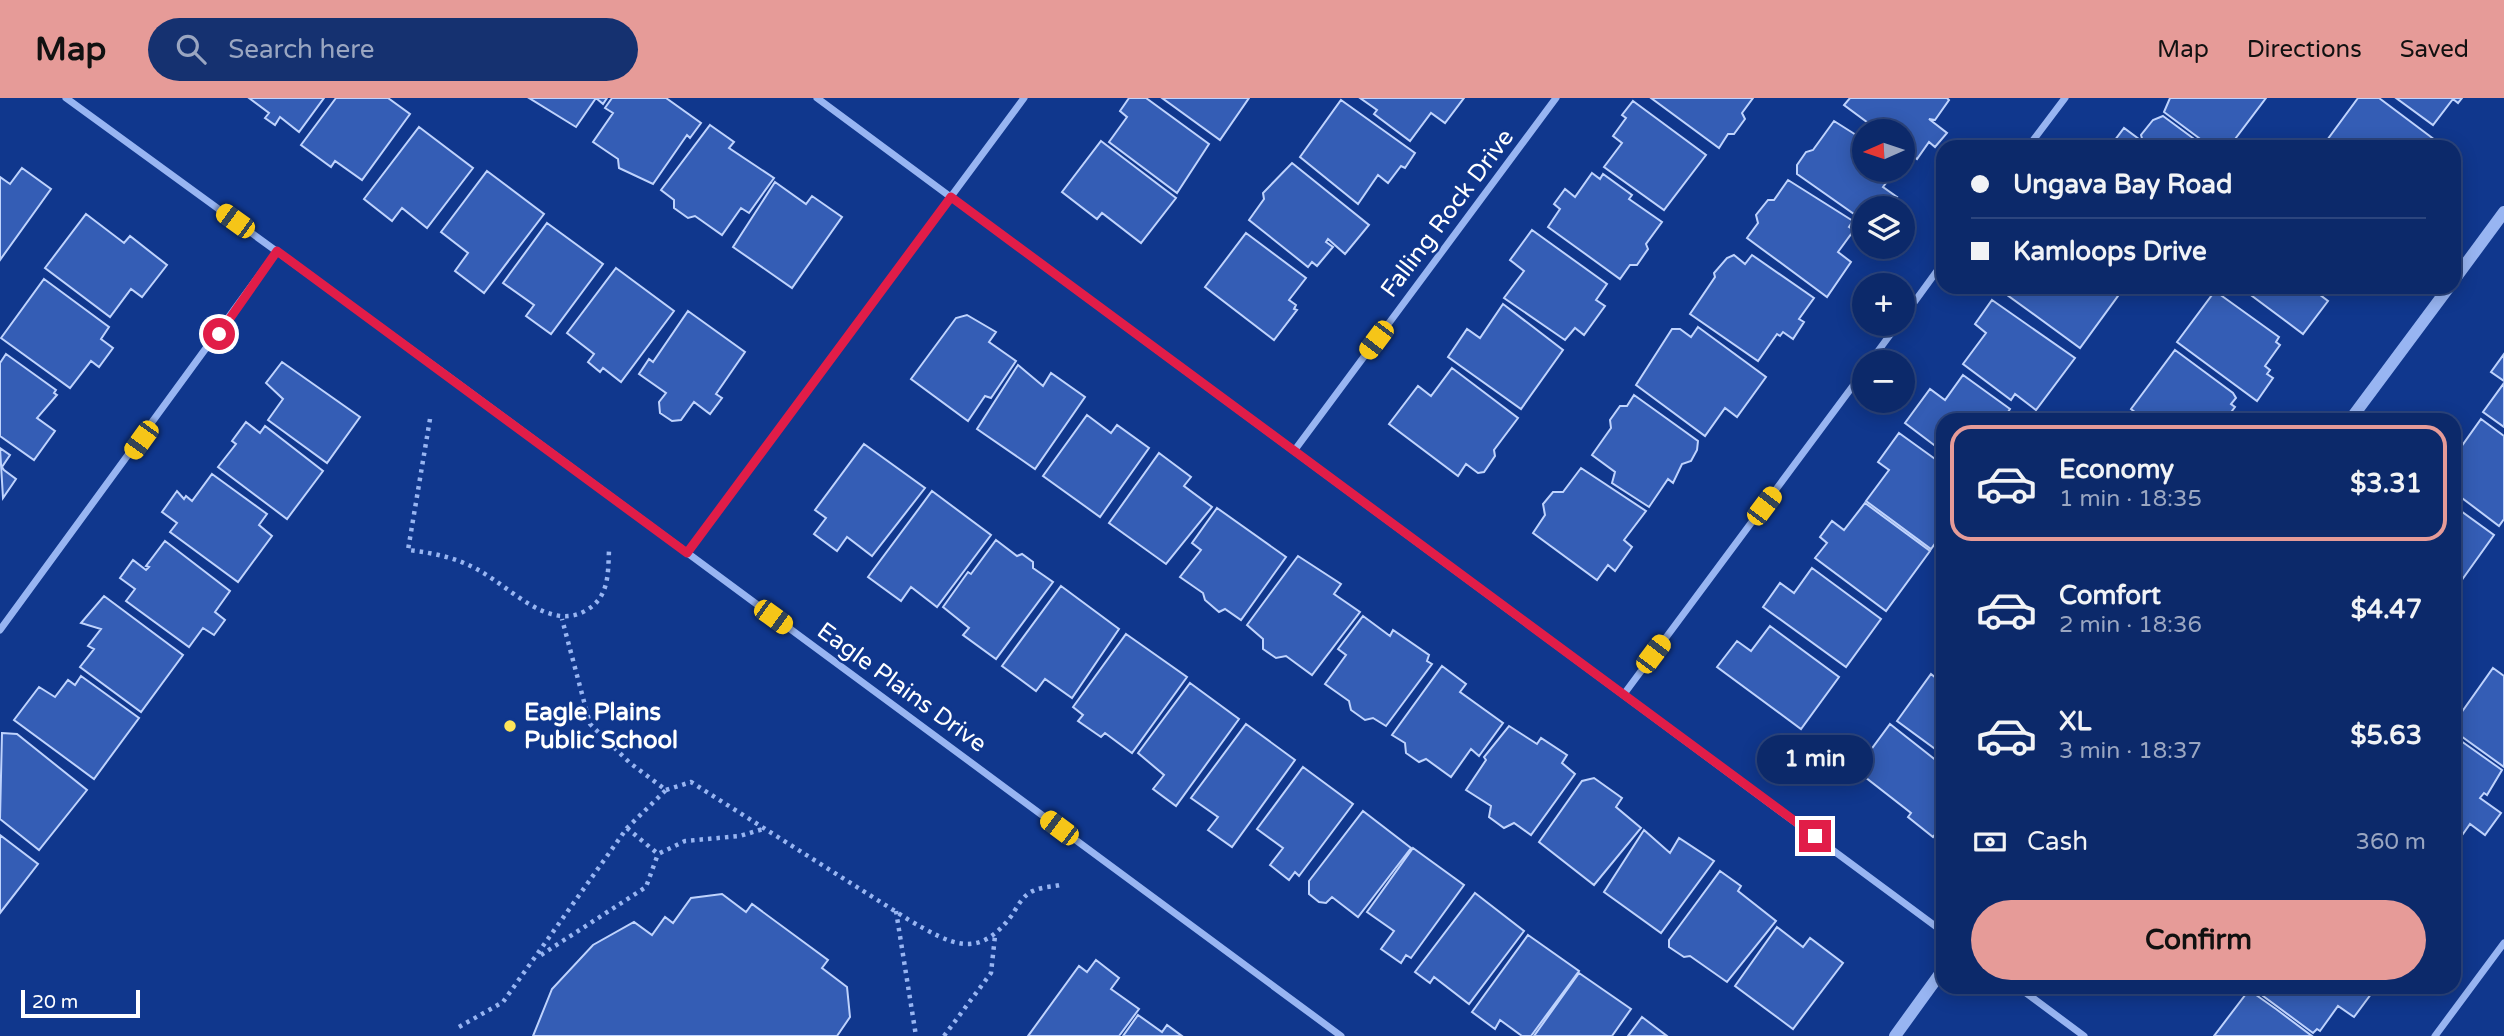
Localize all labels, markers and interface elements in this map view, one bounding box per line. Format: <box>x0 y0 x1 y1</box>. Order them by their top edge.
search box <box>148 18 638 81</box>
text: Map <box>35 30 106 69</box>
icon: search <box>172 30 210 68</box>
text: Search here <box>228 34 374 65</box>
text: Map <box>2157 35 2209 64</box>
text: Directions <box>2247 35 2362 64</box>
text: Saved <box>2400 35 2469 64</box>
north arrow <box>1852 119 1914 182</box>
map controls <box>1852 119 1915 413</box>
street label: Falling Rock Drive <box>1375 123 1520 303</box>
text: Ungava Bay Road <box>2013 169 2232 200</box>
button: layers <box>1852 196 1915 259</box>
car <box>212 200 259 242</box>
text: Kamloops Drive <box>2013 236 2207 267</box>
button: + <box>1852 273 1915 336</box>
car <box>1355 317 1398 363</box>
route start <box>203 318 235 350</box>
button: − <box>1852 350 1915 413</box>
car <box>121 417 162 463</box>
icon: car <box>1975 452 2038 515</box>
text: Economy <box>2059 454 2174 485</box>
text: $3.31 <box>2350 468 2422 499</box>
car <box>1743 483 1786 529</box>
text: 1 min · 18:35 <box>2059 485 2202 513</box>
icon: car <box>1975 578 2038 641</box>
text: Comfort <box>2059 580 2161 611</box>
text: $4.47 <box>2351 594 2422 625</box>
car <box>750 596 797 638</box>
text: 2 min · 18:36 <box>2059 611 2202 639</box>
street label: Eagle Plains Drive <box>811 616 992 759</box>
car <box>1632 631 1675 677</box>
place label: Eagle Plains Public School <box>524 698 678 755</box>
icon: car <box>1975 704 2038 767</box>
text: XL <box>2059 706 2091 737</box>
marker: Eagle Plains Public School <box>502 718 518 734</box>
text: $5.63 <box>2350 720 2422 751</box>
callout: 1 min <box>1757 734 1873 784</box>
text: 3 min · 18:37 <box>2059 737 2202 765</box>
text: 1 min <box>1784 745 1846 773</box>
car <box>1036 807 1083 849</box>
route end <box>1799 820 1831 852</box>
icon: cash <box>1971 823 2009 861</box>
text: Cash <box>2027 826 2088 857</box>
text: 360 m <box>2356 828 2426 856</box>
button: Confirm <box>1971 900 2426 980</box>
scale bar <box>21 987 140 1019</box>
text: 20 m <box>32 991 78 1013</box>

